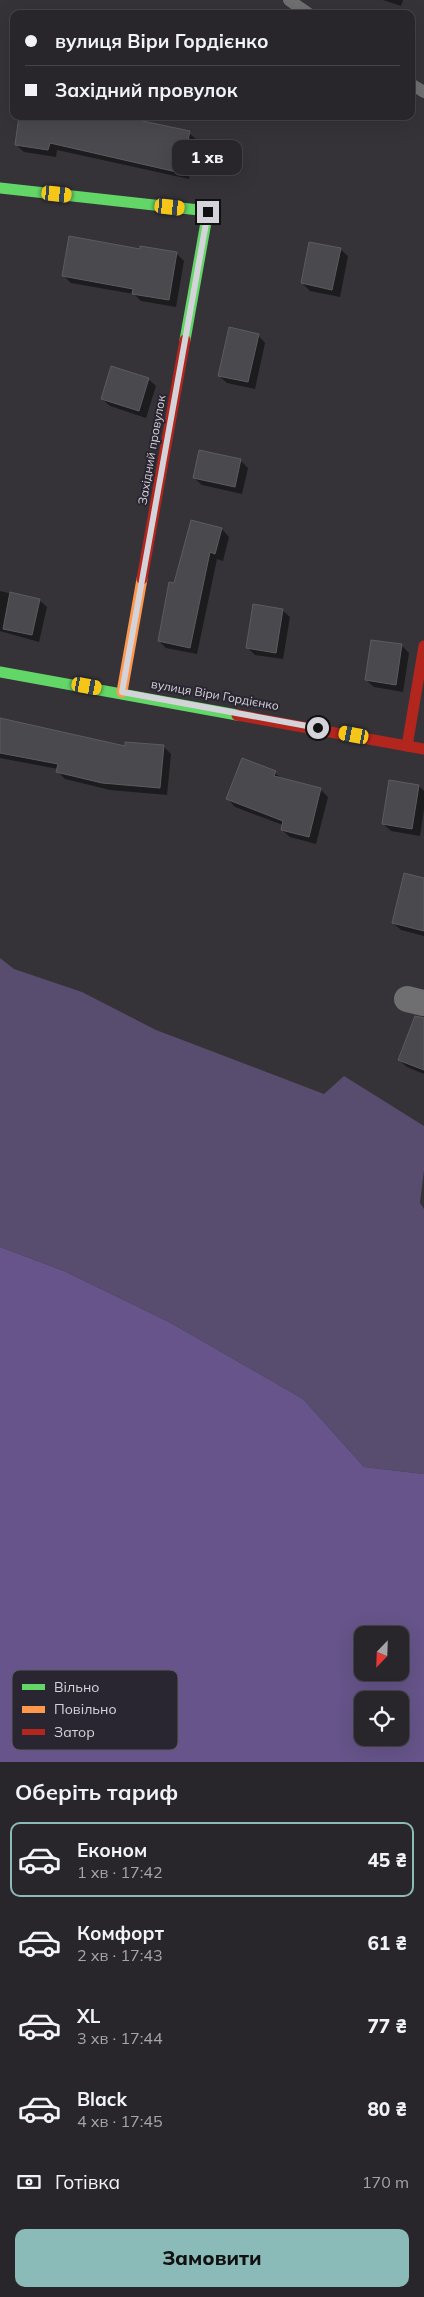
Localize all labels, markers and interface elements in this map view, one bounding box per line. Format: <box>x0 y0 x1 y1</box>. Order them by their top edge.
text: вулиця Віри Гордієнко <box>55 29 268 53</box>
text: Західний провулок <box>55 78 238 102</box>
callout: 1 хв <box>173 140 243 174</box>
text: 1 хв <box>191 147 223 167</box>
car <box>41 185 72 203</box>
car <box>154 198 185 216</box>
route end <box>197 201 219 223</box>
street label: Західний провулок <box>134 393 169 506</box>
car <box>70 676 103 696</box>
street label: вулиця Віри Гордієнко <box>150 676 280 713</box>
route start <box>307 717 329 739</box>
car <box>337 725 370 745</box>
north arrow <box>354 1626 409 1681</box>
map controls <box>354 1626 409 1746</box>
legend <box>12 1670 178 1750</box>
text: Вільно <box>54 1678 99 1696</box>
button: locate <box>354 1691 409 1746</box>
text: Повільно <box>54 1700 117 1718</box>
text: Затор <box>54 1723 95 1741</box>
text: Оберіть тариф <box>15 1778 178 1806</box>
icon: car <box>17 1837 62 1882</box>
text: Економ <box>77 1838 147 1862</box>
text: 45 ₴ <box>367 1848 407 1872</box>
text: 1 хв · 17:42 <box>77 1862 163 1882</box>
icon: car <box>17 1920 62 1965</box>
text: Комфорт <box>77 1921 164 1945</box>
text: 61 ₴ <box>367 1931 407 1955</box>
text: 2 хв · 17:43 <box>77 1945 163 1965</box>
icon: car <box>17 2003 62 2048</box>
text: XL <box>77 2004 100 2028</box>
text: 77 ₴ <box>367 2014 407 2038</box>
text: 3 хв · 17:44 <box>77 2028 163 2048</box>
icon: car <box>17 2086 62 2131</box>
text: Black <box>77 2087 127 2111</box>
text: 80 ₴ <box>367 2097 407 2121</box>
text: 4 хв · 17:45 <box>77 2111 163 2131</box>
icon: cash <box>15 2168 43 2196</box>
text: Готівка <box>55 2170 120 2194</box>
text: 170 m <box>362 2172 409 2192</box>
button: Замовити <box>15 2229 409 2287</box>

